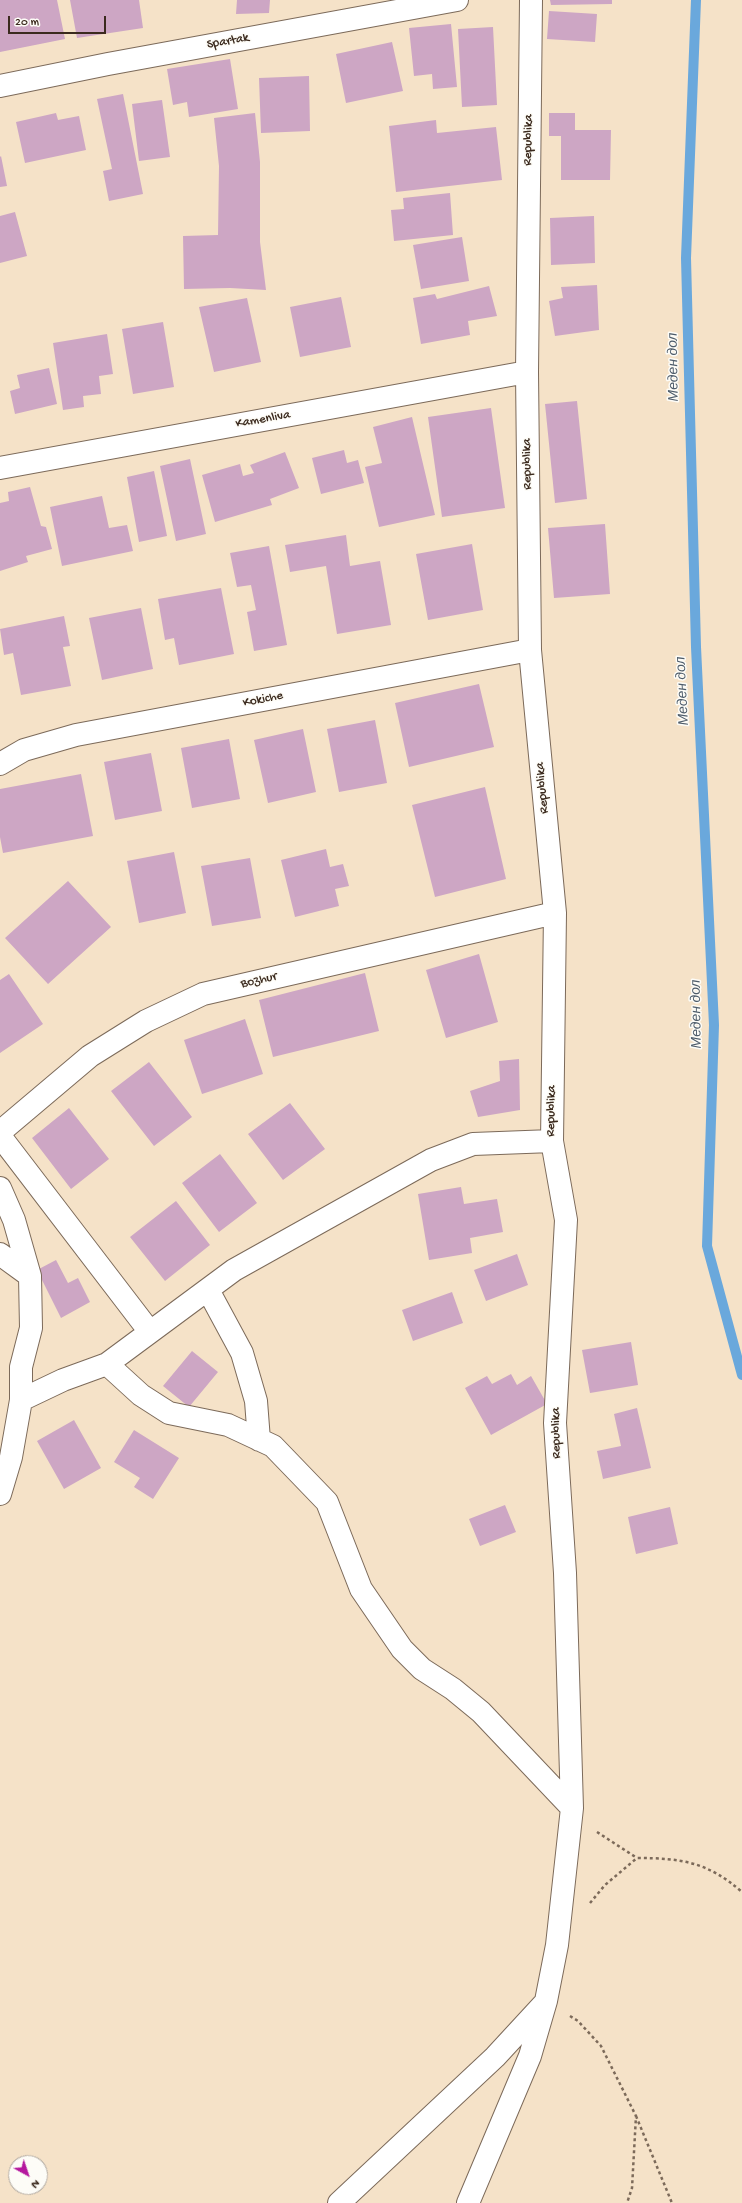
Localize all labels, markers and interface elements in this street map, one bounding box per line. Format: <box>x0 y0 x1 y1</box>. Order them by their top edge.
scale bar <box>10 8 108 34</box>
text: 20 m <box>15 16 39 30</box>
street label: Spartak <box>206 31 250 53</box>
street label: Republika <box>521 114 537 166</box>
water label: Меден дол <box>666 332 684 402</box>
street label: Kamenliva <box>235 408 291 432</box>
street label: Republika <box>520 438 536 490</box>
water label: Меден дол <box>674 656 694 726</box>
street label: Kokiche <box>242 688 284 712</box>
street label: Republika <box>533 762 553 814</box>
street label: Bozhur <box>239 969 279 993</box>
water label: Меден дол <box>689 979 707 1049</box>
street label: Republika <box>544 1085 560 1137</box>
street label: Republika <box>549 1407 565 1459</box>
north arrow <box>8 2155 48 2195</box>
text: N <box>28 2177 42 2190</box>

